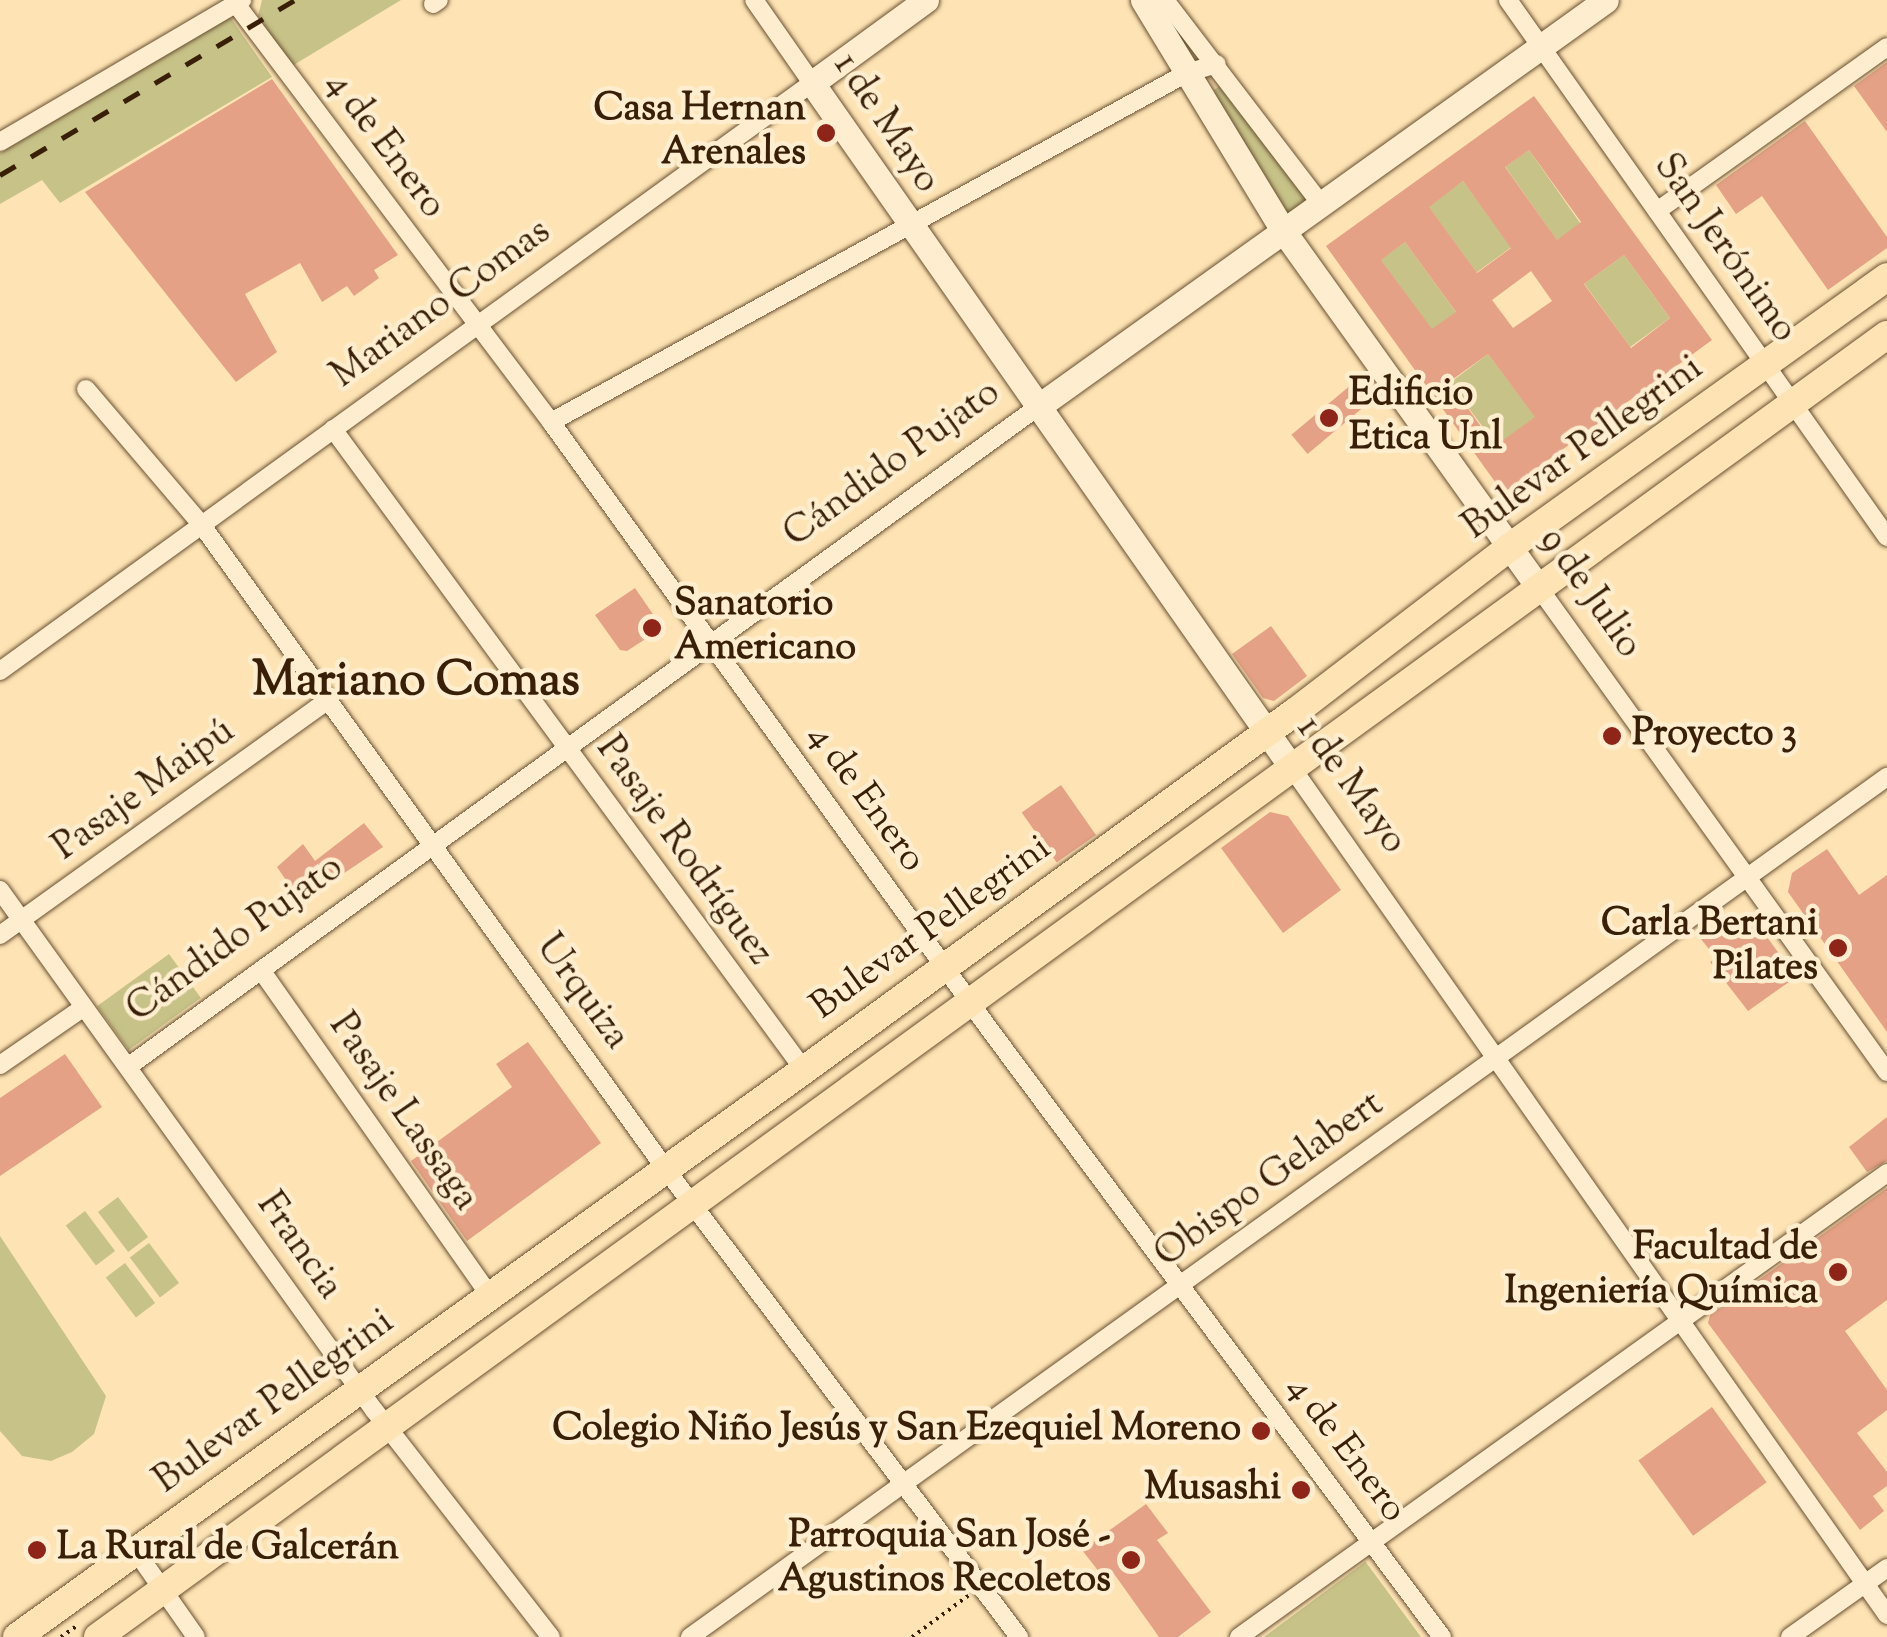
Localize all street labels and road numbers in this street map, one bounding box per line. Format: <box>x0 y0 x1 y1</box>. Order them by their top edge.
street label: 1 de Mayo <box>822 45 948 203</box>
street label: 4 de Enero <box>314 64 454 228</box>
street label: San Jerónimo <box>1642 146 1806 352</box>
street label: Mariano Comas <box>324 210 560 400</box>
street label: Bulevar Pellegrini <box>1455 347 1713 551</box>
street label: Cándido Pujato <box>776 371 1010 559</box>
street label: 9 de Julio <box>1528 520 1650 668</box>
street label: 1 de Mayo <box>1285 708 1415 864</box>
street label: Pasaje Maipú <box>46 710 244 872</box>
street label: 4 de Enero <box>796 716 934 882</box>
street label: Pasaje Rodríguez <box>585 728 781 976</box>
street label: Bulevar Pellegrini <box>803 827 1061 1031</box>
street label: Cándido Pujato <box>119 846 353 1034</box>
street label: Urquiza <box>524 927 638 1059</box>
street label: Pasaje Lassaga <box>317 1006 487 1220</box>
street label: Obispo Gelabert <box>1147 1083 1393 1279</box>
street label: Francia <box>245 1185 351 1309</box>
street label: Bulevar Pellegrini <box>146 1301 404 1505</box>
street label: 4 de Enero <box>1275 1368 1415 1532</box>

